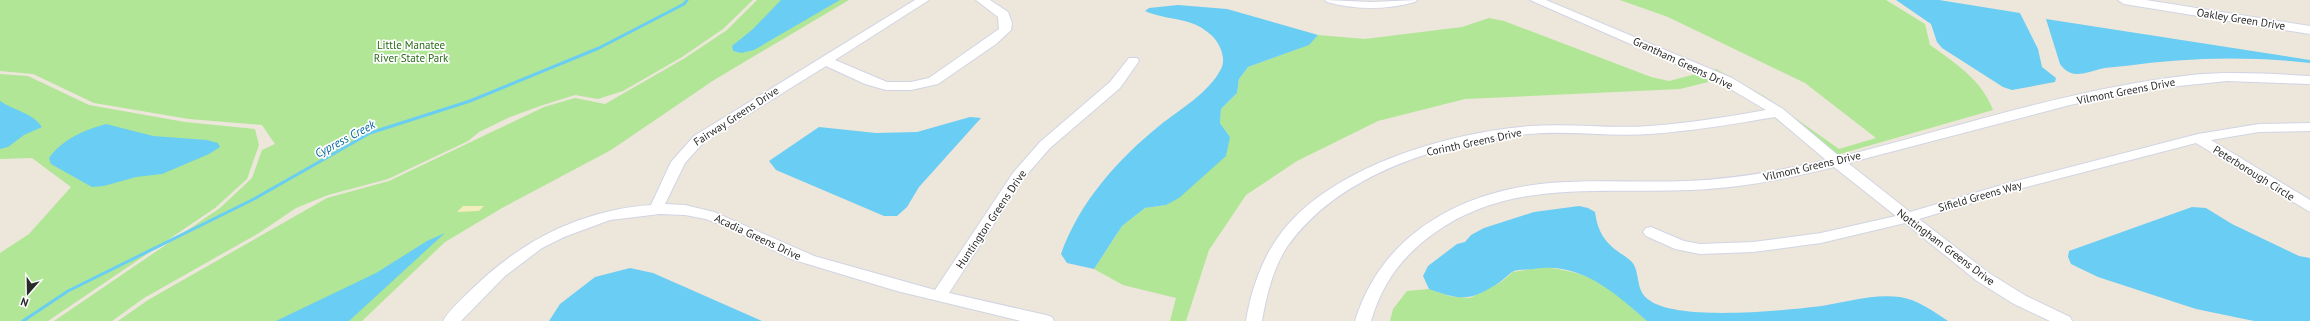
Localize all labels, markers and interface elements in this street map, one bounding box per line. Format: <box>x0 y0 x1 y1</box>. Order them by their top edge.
street label: Oakley Green Drive <box>2196 5 2287 33</box>
street label: Grantham Greens Drive <box>1631 34 1736 93</box>
park label: Little Manatee River State Park <box>374 38 449 65</box>
street label: Vilmont Greens Drive <box>2075 75 2177 108</box>
street label: Fairway Greens Drive <box>691 83 782 149</box>
water label: Cypress Creek <box>312 116 378 161</box>
street label: Corinth Greens Drive <box>1425 125 1523 159</box>
street label: Peterborough Circle <box>2211 142 2298 204</box>
street label: Vilmont Greens Drive <box>1761 148 1863 184</box>
street label: Huntington Greens Drive <box>953 167 1030 271</box>
street label: Sifield Greens Way <box>1936 177 2024 215</box>
street label: Nottingham Greens Drive <box>1894 206 1998 289</box>
street label: Acadia Greens Drive <box>713 211 804 263</box>
north arrow <box>8 273 48 313</box>
text: N <box>19 295 30 310</box>

